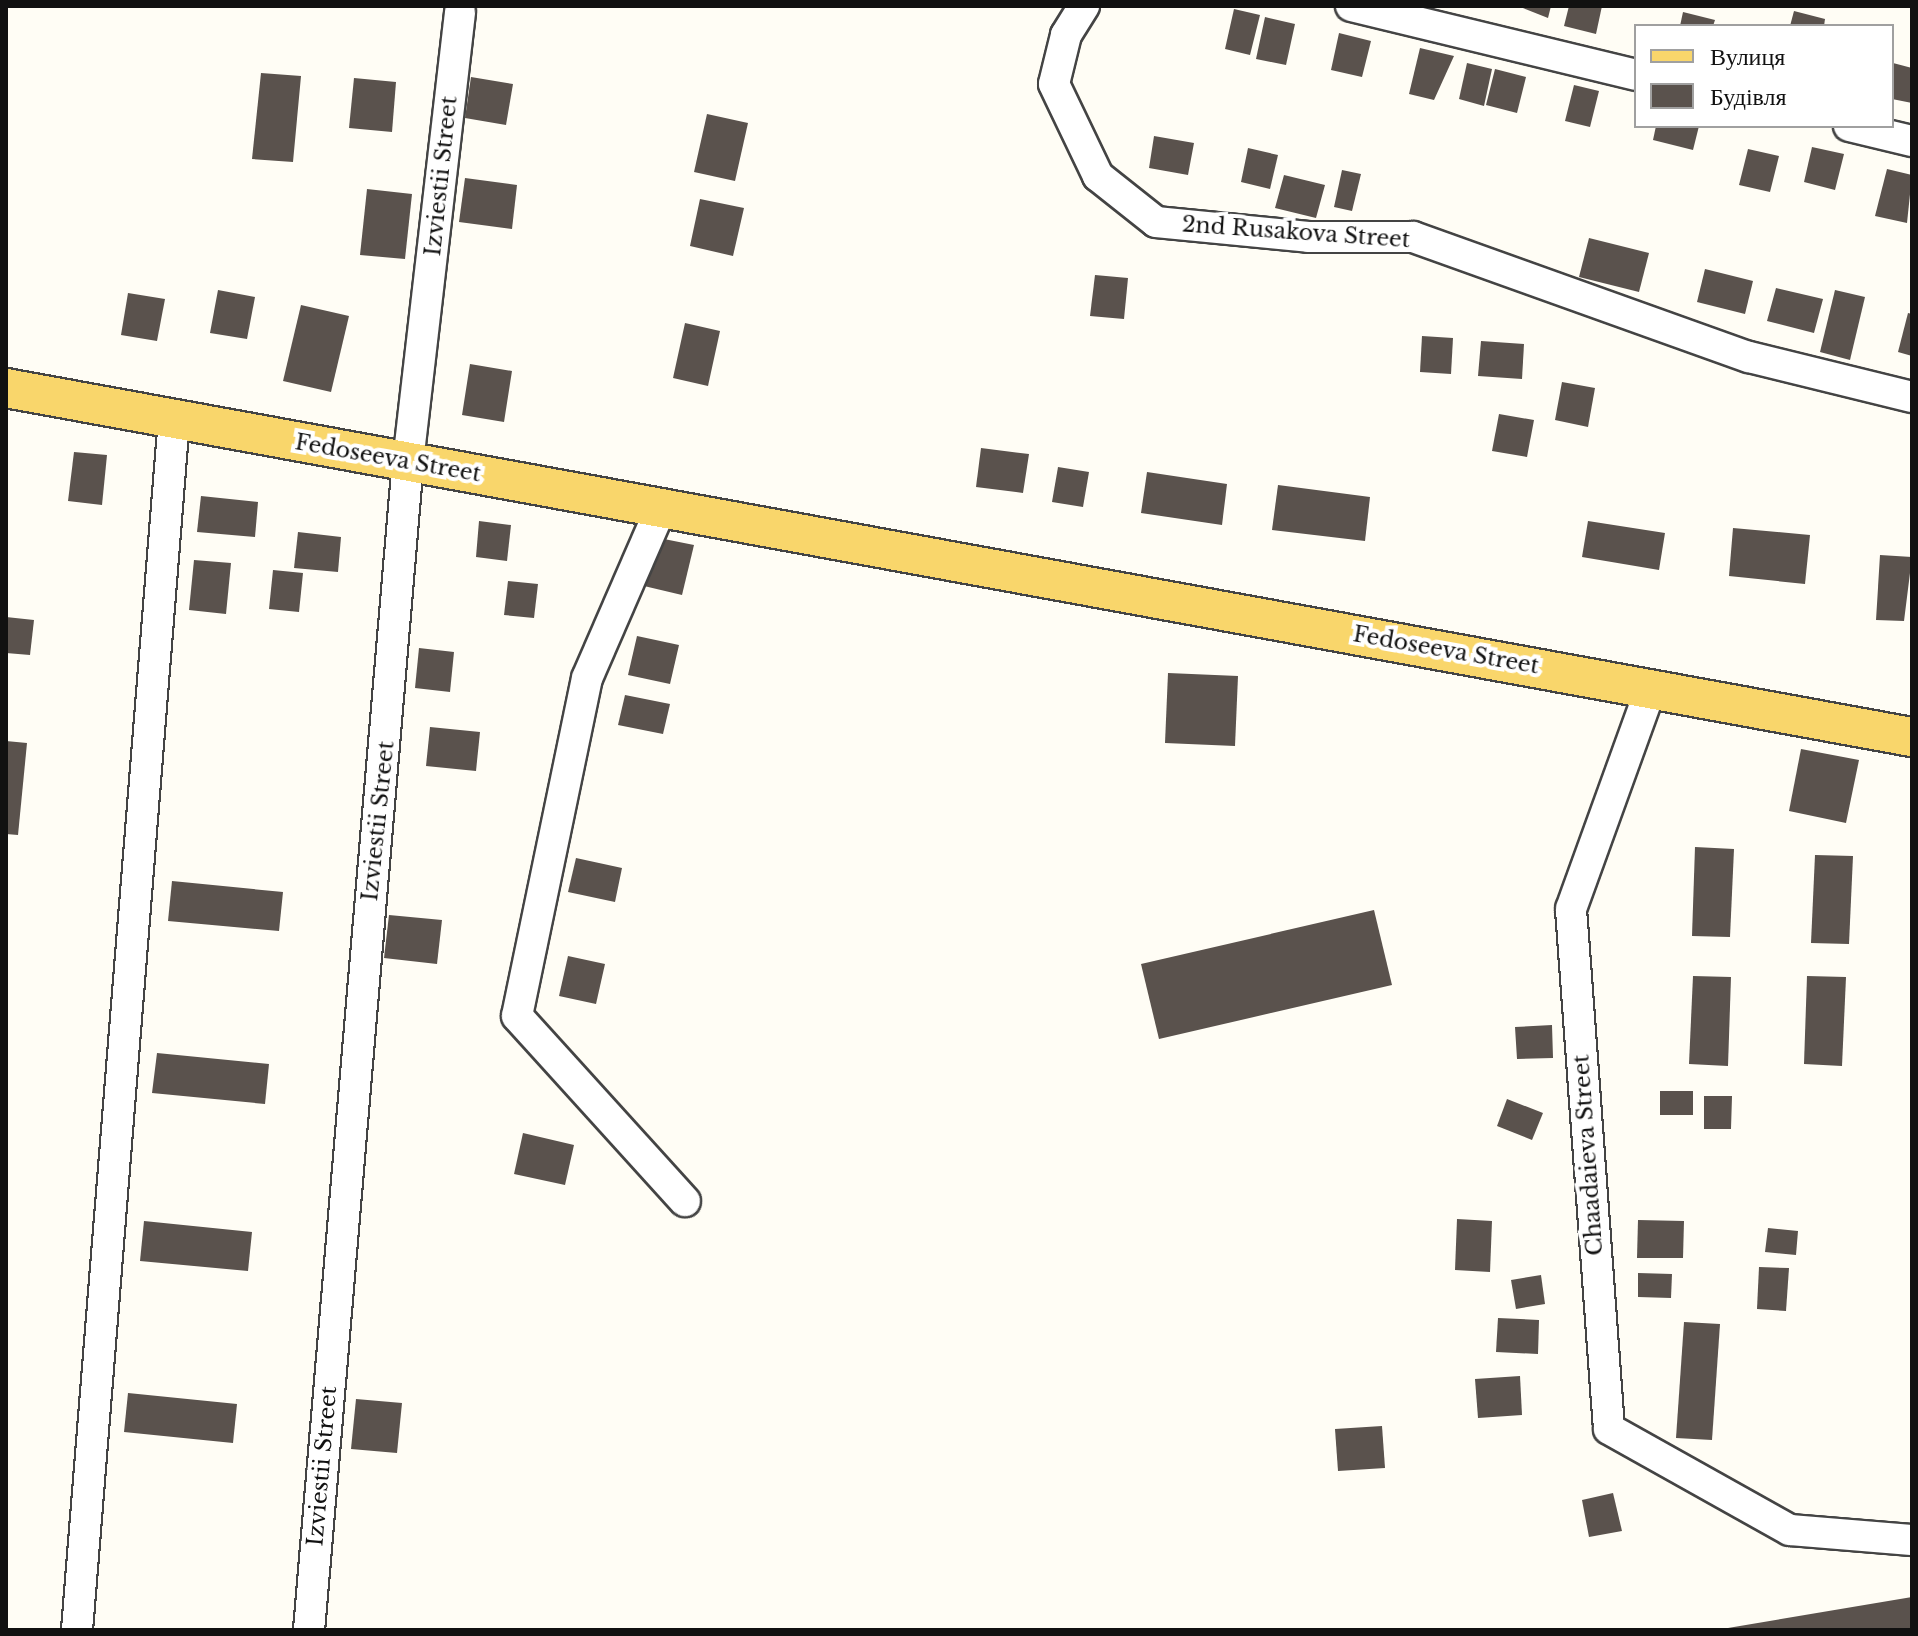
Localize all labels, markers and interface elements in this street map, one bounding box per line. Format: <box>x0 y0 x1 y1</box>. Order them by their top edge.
legend <box>1634 24 1894 128</box>
text: Вулиця <box>1710 42 1785 71</box>
text: Будівля <box>1710 82 1787 111</box>
street label: Izviestii Street <box>419 95 463 257</box>
street label: 2nd Rusakova Street <box>1181 211 1411 253</box>
street label: Fedoseeva Street <box>293 429 483 487</box>
street label: Fedoseeva Street <box>1351 621 1541 679</box>
street label: Izviestii Street <box>356 740 400 902</box>
street label: Chaadaieva Street <box>1568 1053 1608 1257</box>
street label: Izviestii Street <box>302 1385 342 1547</box>

